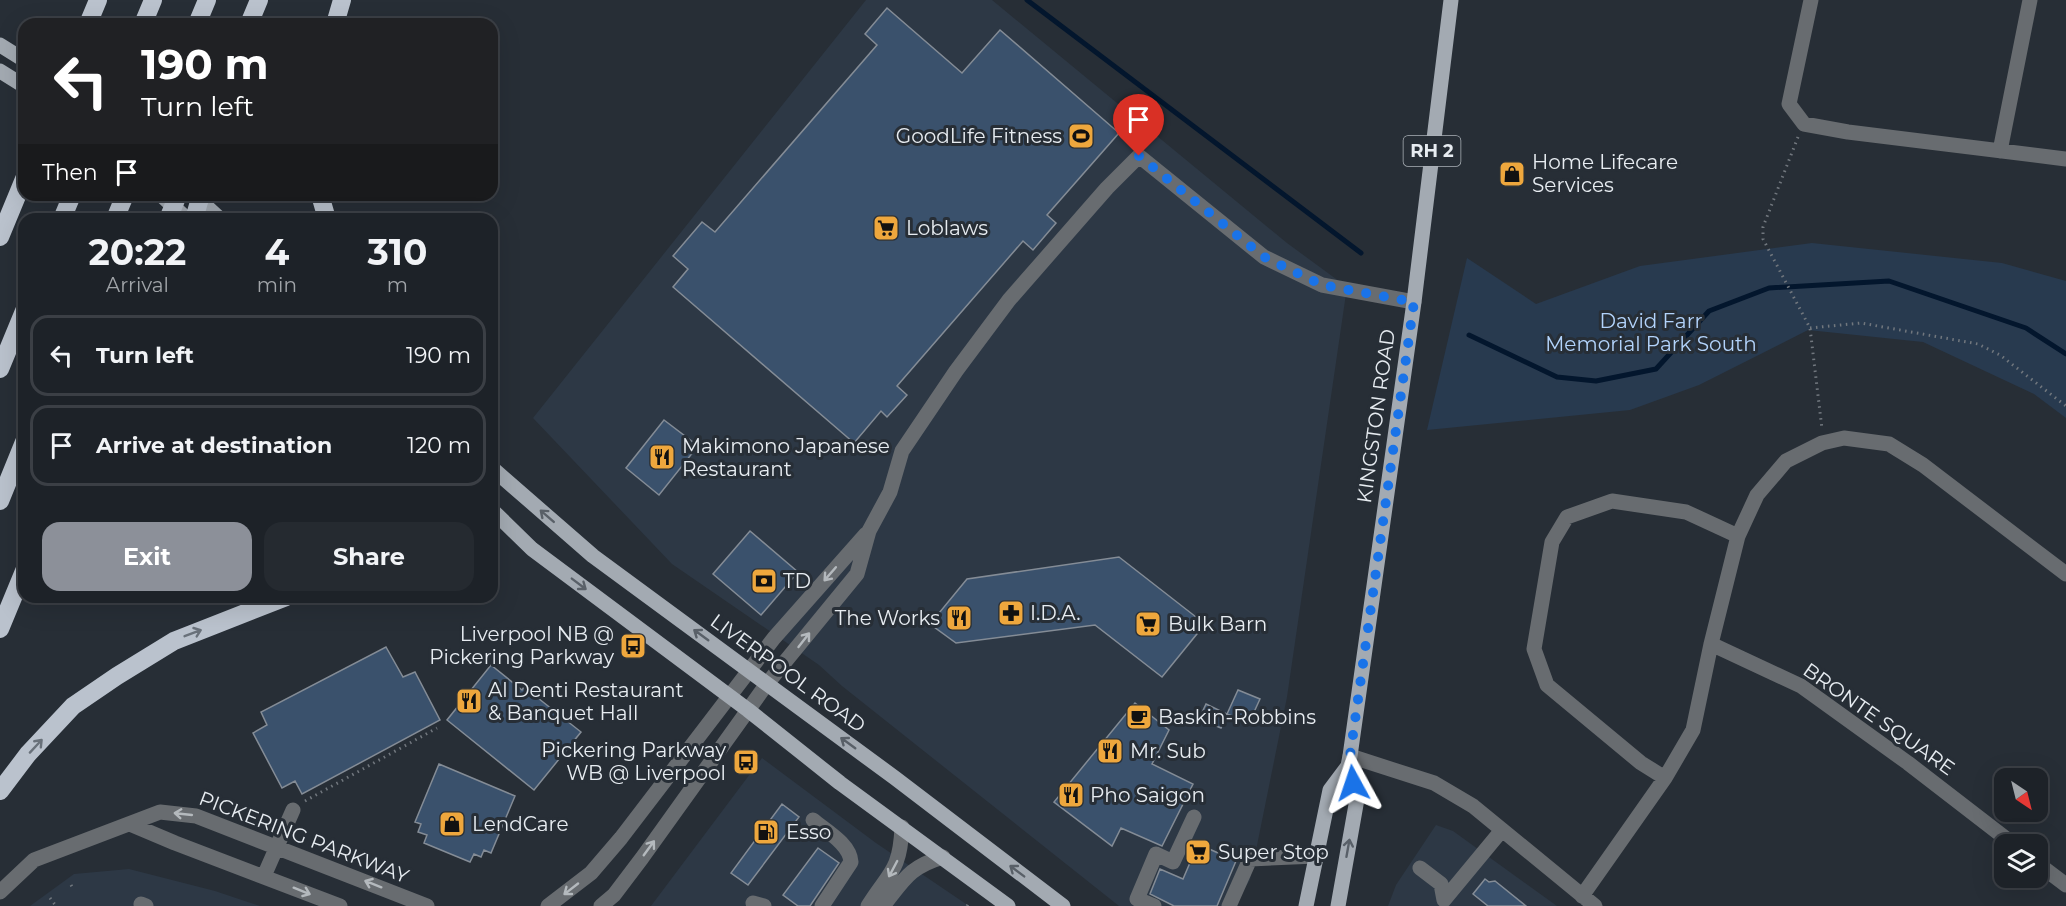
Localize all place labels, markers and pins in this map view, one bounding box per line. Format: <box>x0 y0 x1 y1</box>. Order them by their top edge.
pin <box>1113 94 1164 156</box>
sports icon: GoodLife Fitness <box>1066 121 1096 151</box>
place label: GoodLife Fitness <box>896 124 1062 148</box>
place label: Home Lifecare Services <box>1532 150 1678 197</box>
shop icon: Home Lifecare Services <box>1497 159 1527 189</box>
supermarket icon: Loblaws <box>871 213 901 243</box>
place label: Loblaws <box>906 216 988 240</box>
place label: Makimono Japanese Restaurant <box>682 434 890 481</box>
restaurant icon: Makimono Japanese Restaurant <box>647 442 677 472</box>
bank icon: TD <box>749 566 779 596</box>
place label: TD <box>783 569 811 593</box>
pharmacy icon: I.D.A. <box>996 598 1026 628</box>
place label: I.D.A. <box>1030 601 1081 625</box>
restaurant icon: The Works <box>944 603 974 633</box>
place label: The Works <box>835 606 940 630</box>
supermarket icon: Bulk Barn <box>1133 609 1163 639</box>
place label: Bulk Barn <box>1168 612 1267 636</box>
place label: Liverpool NB @ Pickering Parkway <box>429 622 614 669</box>
bus stop icon: Liverpool NB @ Pickering Parkway <box>618 631 648 661</box>
place label: Al Denti Restaurant & Banquet Hall <box>488 678 684 725</box>
restaurant icon: Al Denti Restaurant & Banquet Hall <box>454 686 484 716</box>
cafe icon: Baskin-Robbins <box>1124 702 1154 732</box>
place label: Baskin-Robbins <box>1158 705 1316 729</box>
restaurant icon: Mr. Sub <box>1095 736 1125 766</box>
place label: Pickering Parkway WB @ Liverpool <box>541 738 726 785</box>
place label: Mr. Sub <box>1130 739 1206 763</box>
bus stop icon: Pickering Parkway WB @ Liverpool <box>731 747 761 777</box>
restaurant icon: Pho Saigon <box>1056 780 1086 810</box>
place label: Pho Saigon <box>1090 783 1205 807</box>
shop icon: LendCare <box>437 809 467 839</box>
place label: LendCare <box>472 812 568 836</box>
fuel station icon: Esso <box>751 817 781 847</box>
place label: Esso <box>786 820 831 844</box>
supermarket icon: Super Stop <box>1183 837 1213 867</box>
place label: Super Stop <box>1218 840 1329 864</box>

